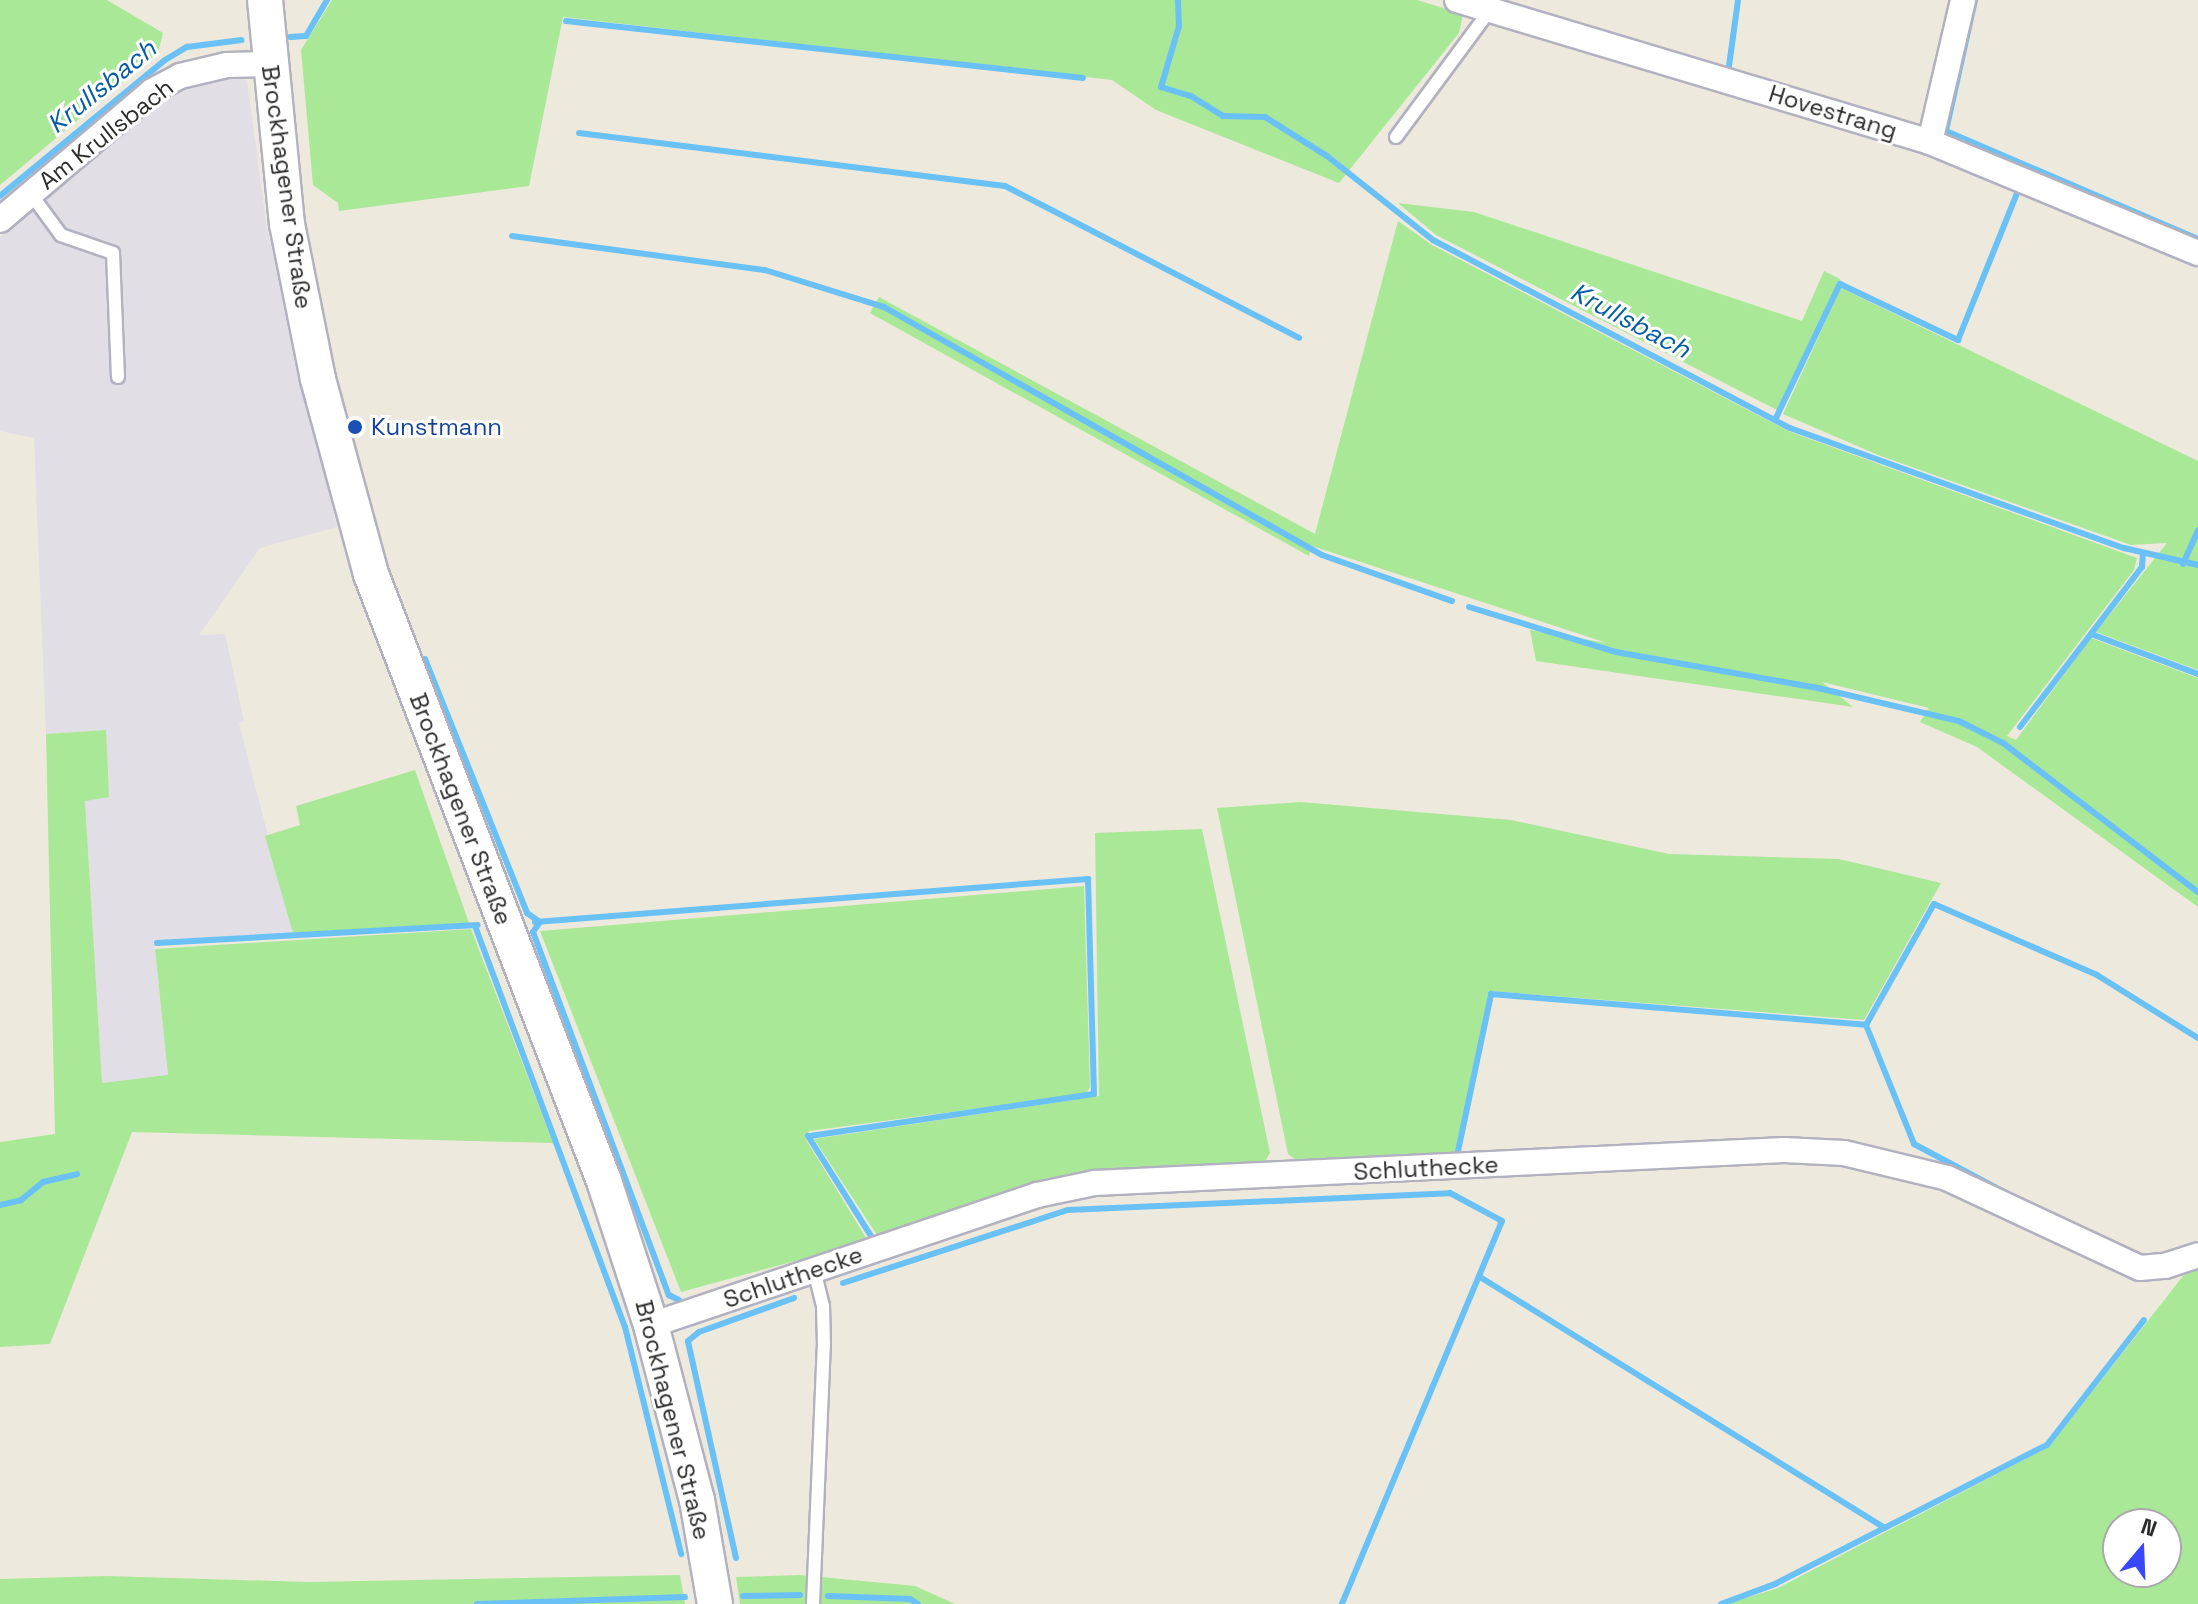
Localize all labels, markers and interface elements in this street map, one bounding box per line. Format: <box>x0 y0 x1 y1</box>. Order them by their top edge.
water label: Krullsbach <box>41 34 163 140</box>
street label: Brockhagener Straße <box>256 63 318 311</box>
street label: Am Krullsbach <box>33 73 179 195</box>
street label: Hovestrang <box>1765 79 1901 145</box>
water label: Krullsbach <box>1565 277 1695 365</box>
place label: Kunstmann <box>371 413 502 441</box>
marker: Kunstmann <box>346 418 364 436</box>
street label: Brockhagener Straße <box>403 689 519 929</box>
street label: Schluthecke <box>1353 1150 1499 1186</box>
street label: Schluthecke <box>720 1240 866 1314</box>
street label: Brockhagener Straße <box>629 1297 717 1543</box>
north arrow <box>2102 1508 2182 1588</box>
text: N <box>2138 1512 2161 1543</box>

